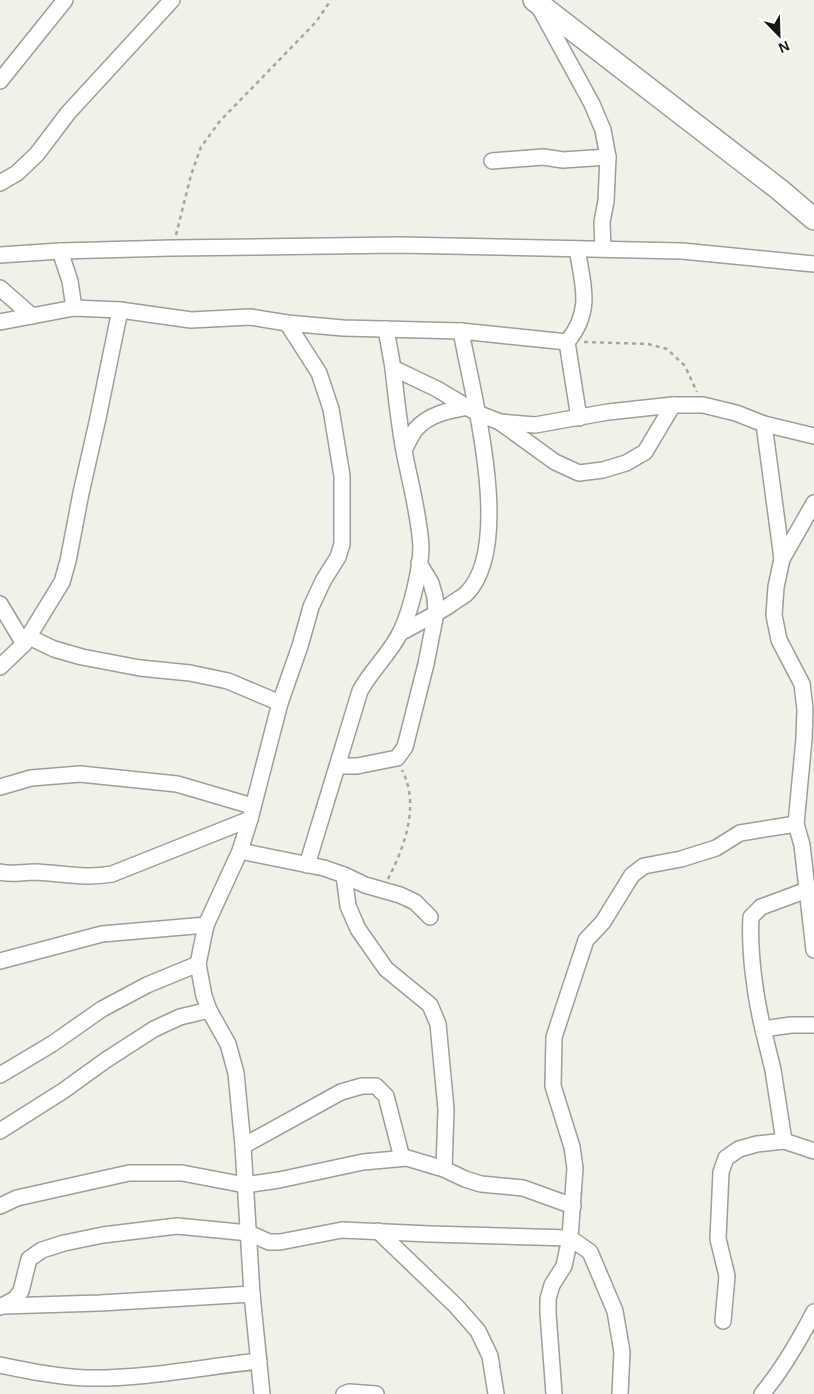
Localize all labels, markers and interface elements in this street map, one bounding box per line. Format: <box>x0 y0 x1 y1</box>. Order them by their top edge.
north arrow <box>754 10 804 60</box>
text: N <box>776 38 792 56</box>

